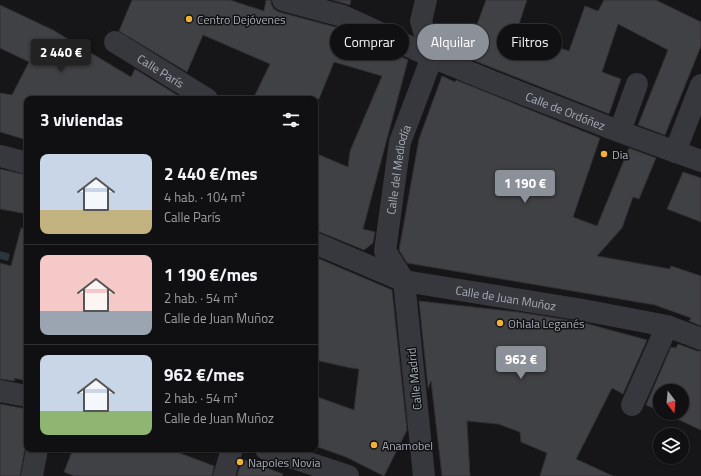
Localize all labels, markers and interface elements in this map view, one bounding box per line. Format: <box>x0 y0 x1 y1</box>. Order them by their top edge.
place label: Centro Dejóvenes <box>197 10 286 29</box>
marker: Centro Dejóvenes <box>184 14 194 24</box>
chip: Comprar <box>330 24 409 60</box>
chip: Alquilar <box>417 24 489 60</box>
chip: Filtros <box>497 24 562 60</box>
pin: 2 440 € <box>24 39 98 73</box>
text: 2 440 € <box>40 42 82 62</box>
street label: Calle París <box>134 49 188 92</box>
street label: Calle de Ordóñez <box>523 86 608 135</box>
text: 3 viviendas <box>40 107 123 133</box>
icon: filters <box>280 109 302 131</box>
street label: Calle del Mediodía <box>381 122 415 216</box>
place label: Dia <box>612 145 628 164</box>
marker: Dia <box>599 149 609 159</box>
text: 2 440 €/mes <box>164 161 258 187</box>
icon: home <box>72 170 120 218</box>
pin: 1 190 € <box>488 170 562 204</box>
text: 1 190 € <box>504 173 546 193</box>
text: 4 hab. · 104 m² <box>164 187 245 207</box>
text: Calle París <box>164 207 221 227</box>
text: 1 190 €/mes <box>164 262 258 288</box>
icon: home <box>72 271 120 319</box>
street label: Calle de Juan Muñoz <box>454 280 558 315</box>
text: 2 hab. · 54 m² <box>164 288 238 308</box>
text: Calle de Juan Muñoz <box>164 308 274 328</box>
place label: Ohlala Leganés <box>508 314 585 333</box>
marker: Ohlala Leganés <box>495 318 505 328</box>
pin: 962 € <box>493 346 549 380</box>
street label: Calle Madrid <box>401 347 427 411</box>
text: 962 € <box>505 349 537 369</box>
text: 962 €/mes <box>164 362 244 388</box>
icon: home <box>72 371 120 419</box>
north arrow <box>653 384 689 420</box>
map controls <box>653 384 689 464</box>
text: 2 hab. · 54 m² <box>164 388 238 408</box>
text: Calle de Juan Muñoz <box>164 408 274 428</box>
button: layers <box>653 428 689 464</box>
place label: Anamobel <box>382 436 433 455</box>
marker: Anamobel <box>369 440 379 450</box>
place label: Napoles Novia <box>248 453 321 472</box>
marker: Napoles Novia <box>235 457 245 467</box>

